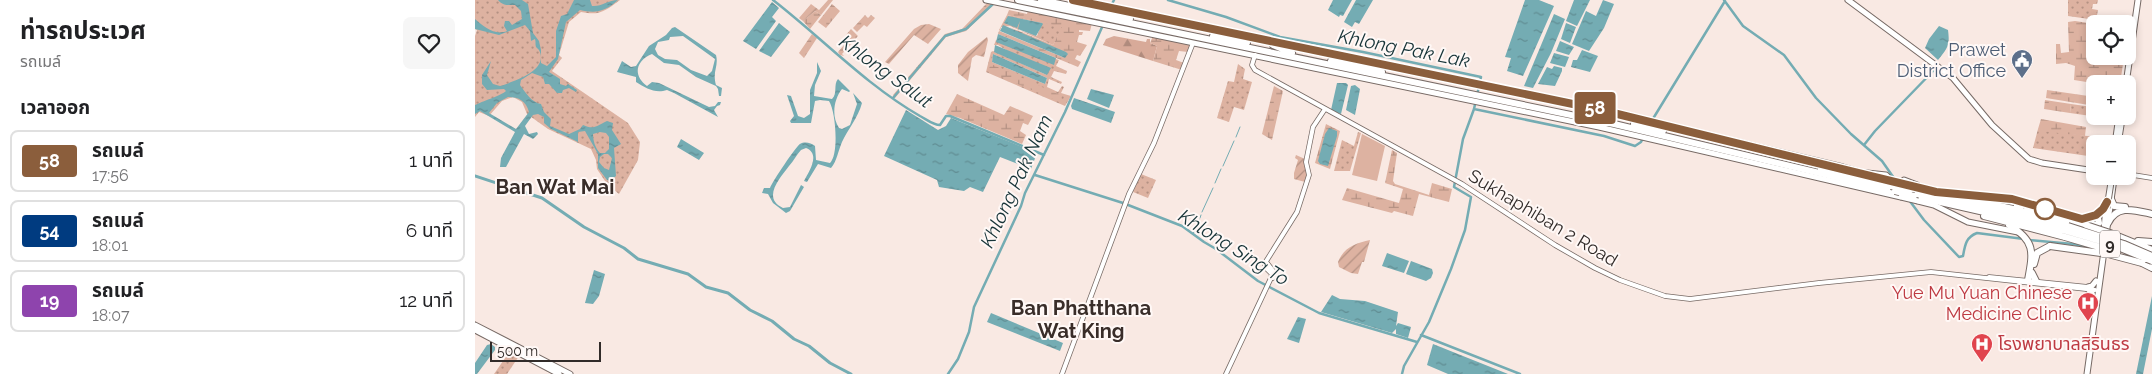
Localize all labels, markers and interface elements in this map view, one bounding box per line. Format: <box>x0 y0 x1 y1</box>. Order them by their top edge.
map controls <box>2086 15 2136 185</box>
button: locate <box>2086 15 2136 65</box>
text: ท่ารถประเวศ <box>20 16 146 45</box>
button: heart <box>403 17 455 69</box>
water label: Khlong Pak Lak <box>1336 24 1472 72</box>
water label: Khlong Salut <box>835 30 937 112</box>
place label: Prawet District Office <box>1897 39 2006 81</box>
public building icon: Prawet District Office <box>2010 48 2034 79</box>
text: รถเมล์ <box>20 52 61 71</box>
button: + <box>2086 75 2136 125</box>
line badge: 58 <box>1573 92 1617 124</box>
text: เวลาออก <box>20 96 90 118</box>
text: 58 <box>1585 97 1605 118</box>
water label: Khlong Pak Nam <box>976 111 1056 251</box>
button: − <box>2086 135 2136 185</box>
text: รถเมล์ <box>92 139 144 161</box>
text: 1 นาที <box>409 149 453 171</box>
text: 58 <box>39 150 60 171</box>
street label: Sukhaphiban 2 Road <box>1465 165 1622 270</box>
text: 17:56 <box>92 166 129 185</box>
district label: Ban Wat Mai <box>496 175 614 199</box>
unlabelled marker <box>2034 198 2056 220</box>
water label: Khlong Sing To <box>1175 204 1293 290</box>
text: รถเมล์ <box>92 209 144 231</box>
text: 6 นาที <box>406 219 453 241</box>
text: 54 <box>39 220 60 241</box>
road number: 9 <box>2100 230 2120 258</box>
text: 18:01 <box>92 236 128 255</box>
text: รถเมล์ <box>92 279 144 301</box>
place label: Yue Mu Yuan Chinese Medicine Clinic <box>1892 282 2072 324</box>
text: 12 นาที <box>399 289 453 311</box>
text: 19 <box>40 290 59 311</box>
hospital icon: Yue Mu Yuan Chinese Medicine Clinic <box>2076 291 2100 322</box>
district label: Ban Phatthana Wat King <box>1011 296 1151 343</box>
text: 18:07 <box>92 306 130 325</box>
hospital icon: โรงพยาบาลสิรินธร <box>1970 332 1994 363</box>
place label: โรงพยาบาลสิรินธร <box>1998 333 2130 354</box>
scale bar <box>490 339 601 362</box>
text: 500 m <box>497 343 538 359</box>

